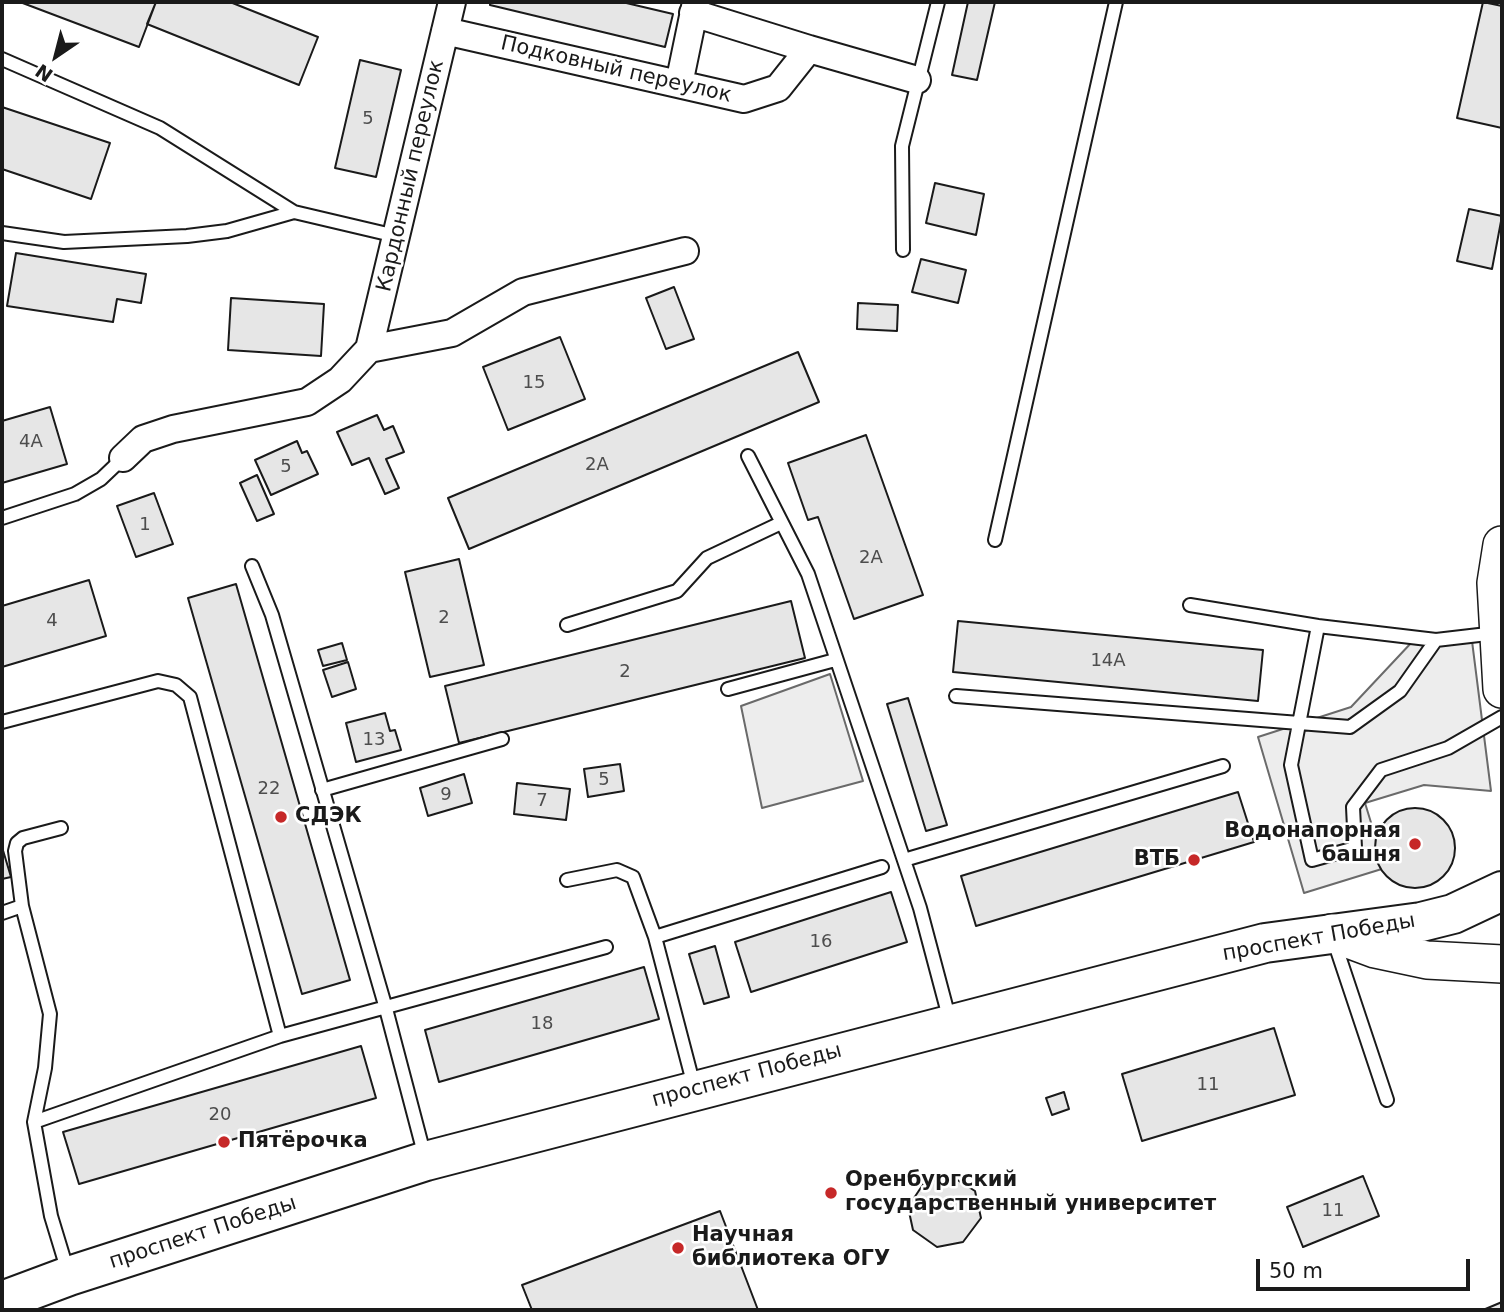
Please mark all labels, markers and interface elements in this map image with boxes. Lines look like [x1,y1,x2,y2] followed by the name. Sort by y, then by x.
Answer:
[21,21,91,91] north arrow
[498,31,734,109] street label: Подковный переулок
[372,58,450,294] street label: Кардонный переулок
[31,60,57,87] text: N
[362,108,374,130] house number: 5
[523,372,545,394] house number: 15
[19,431,43,453] house number: 4А
[585,454,609,476] house number: 2А
[280,456,292,478] house number: 5
[139,514,151,536] house number: 1
[859,547,883,569] house number: 2А
[438,607,450,629] house number: 2
[46,610,58,632] house number: 4
[1090,650,1126,672] house number: 14А
[619,661,631,683] house number: 2
[363,729,385,751] house number: 13
[598,769,610,791] house number: 5
[258,778,280,800] house number: 22
[440,784,452,806] house number: 9
[536,790,548,812] house number: 7
[295,804,362,830] place label: СДЭК
[273,809,289,825] marker: СДЭК
[1224,819,1401,869] place label: Водонапорная башня
[1407,836,1423,852] marker: Водонапорная башня
[1134,847,1180,873] place label: ВТБ
[1186,852,1202,868] marker: ВТБ
[1221,909,1417,967] street label: проспект Победы
[810,931,832,953] house number: 16
[531,1013,553,1035] house number: 18
[649,1039,845,1113] street label: проспект Победы
[1197,1074,1219,1096] house number: 11
[209,1104,231,1126] house number: 20
[238,1129,368,1155] place label: Пятёрочка
[216,1134,232,1150] marker: Пятёрочка
[845,1168,1216,1218] place label: Оренбургский государственный университет
[823,1185,839,1201] marker: Оренбургский государственный университет
[106,1191,300,1275] street label: проспект Победы
[1322,1200,1344,1222] house number: 11
[692,1223,890,1273] place label: Научная библиотека ОГУ
[670,1240,686,1256] marker: Научная библиотека ОГУ
[1259,1246,1472,1290] scale bar
[1269,1259,1323,1283] text: 50 m

